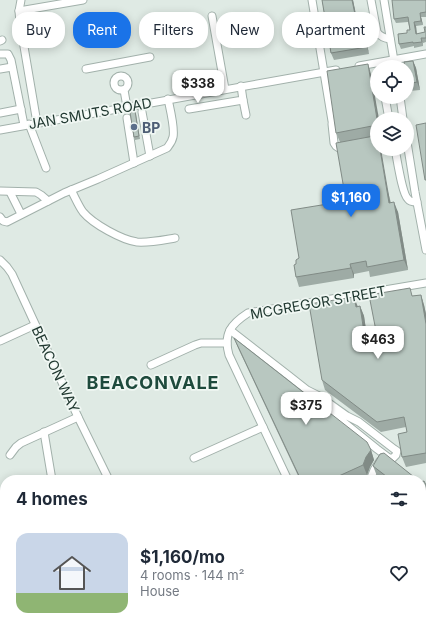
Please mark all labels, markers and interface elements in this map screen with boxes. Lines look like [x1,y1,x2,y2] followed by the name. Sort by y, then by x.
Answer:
[12,12,65,48] chip: Buy
[73,12,131,48] chip: Rent
[139,12,208,48] chip: Filters
[216,12,274,48] chip: New
[282,12,379,48] chip: Apartment
[370,60,414,156] map controls
[370,60,414,104] button: locate
[174,70,222,104] pin: $338
[181,75,215,91] text: $338
[27,94,153,132] street label: JAN SMUTS ROAD
[370,112,414,156] button: layers
[142,119,160,136] place label: BP
[129,122,139,132] marker: BP
[318,184,384,218] pin: $1,160
[331,189,371,205] text: $1,160
[249,282,387,322] street label: MCGREGOR STREET
[29,323,84,415] street label: BEACON WAY
[354,326,402,360] pin: $463
[361,331,395,347] text: $463
[87,372,220,393] district label: BEACONVALE
[282,392,330,426] pin: $375
[290,397,322,413] text: $375
[388,488,410,510] icon: filters
[16,489,88,509] text: 4 homes
[140,547,225,567] text: $1,160/mo
[48,549,96,597] icon: home
[388,562,410,584] icon: heart
[140,567,245,583] text: 4 rooms · 144 m²
[140,583,180,599] text: House

